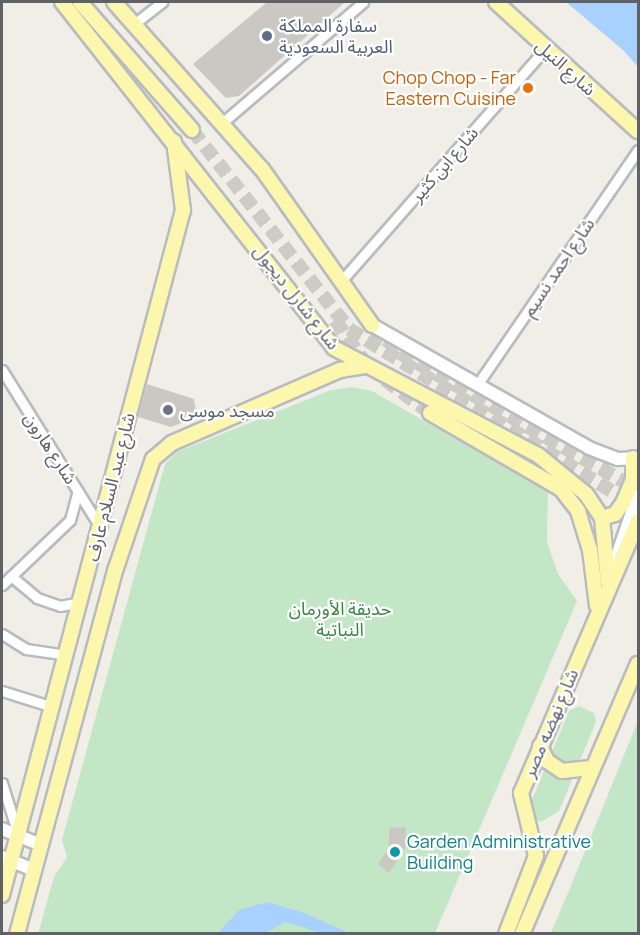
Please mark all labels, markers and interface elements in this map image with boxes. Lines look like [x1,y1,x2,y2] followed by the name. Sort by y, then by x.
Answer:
[279,15,393,57] place label: سفارة المملكة العربية السعودية
[260,29,274,43] marker: سفارة المملكة العربية السعودية
[531,34,601,100] street label: شارع النيل
[383,67,516,110] place label: Chop Chop - Far Eastern Cuisine
[521,81,535,95] marker: Chop Chop - Far Eastern Cuisine
[405,122,483,206] street label: شارع ابن كثير
[517,214,599,320] street label: شارع احمد نسيم
[249,240,345,354] street label: شارع شارل ديجول
[180,399,275,421] place label: مسجد موسى
[161,403,175,417] marker: مسجد موسى
[20,408,82,488] street label: شارع هارون
[81,410,139,564] street label: شارع عبد السلام عارف
[289,598,391,640] park label: حديقة الأورمان النباتية
[517,666,583,780] street label: شارع نهضه مصر
[407,831,591,874] place label: Garden Administrative Building
[388,845,402,859] marker: Garden Administrative Building

